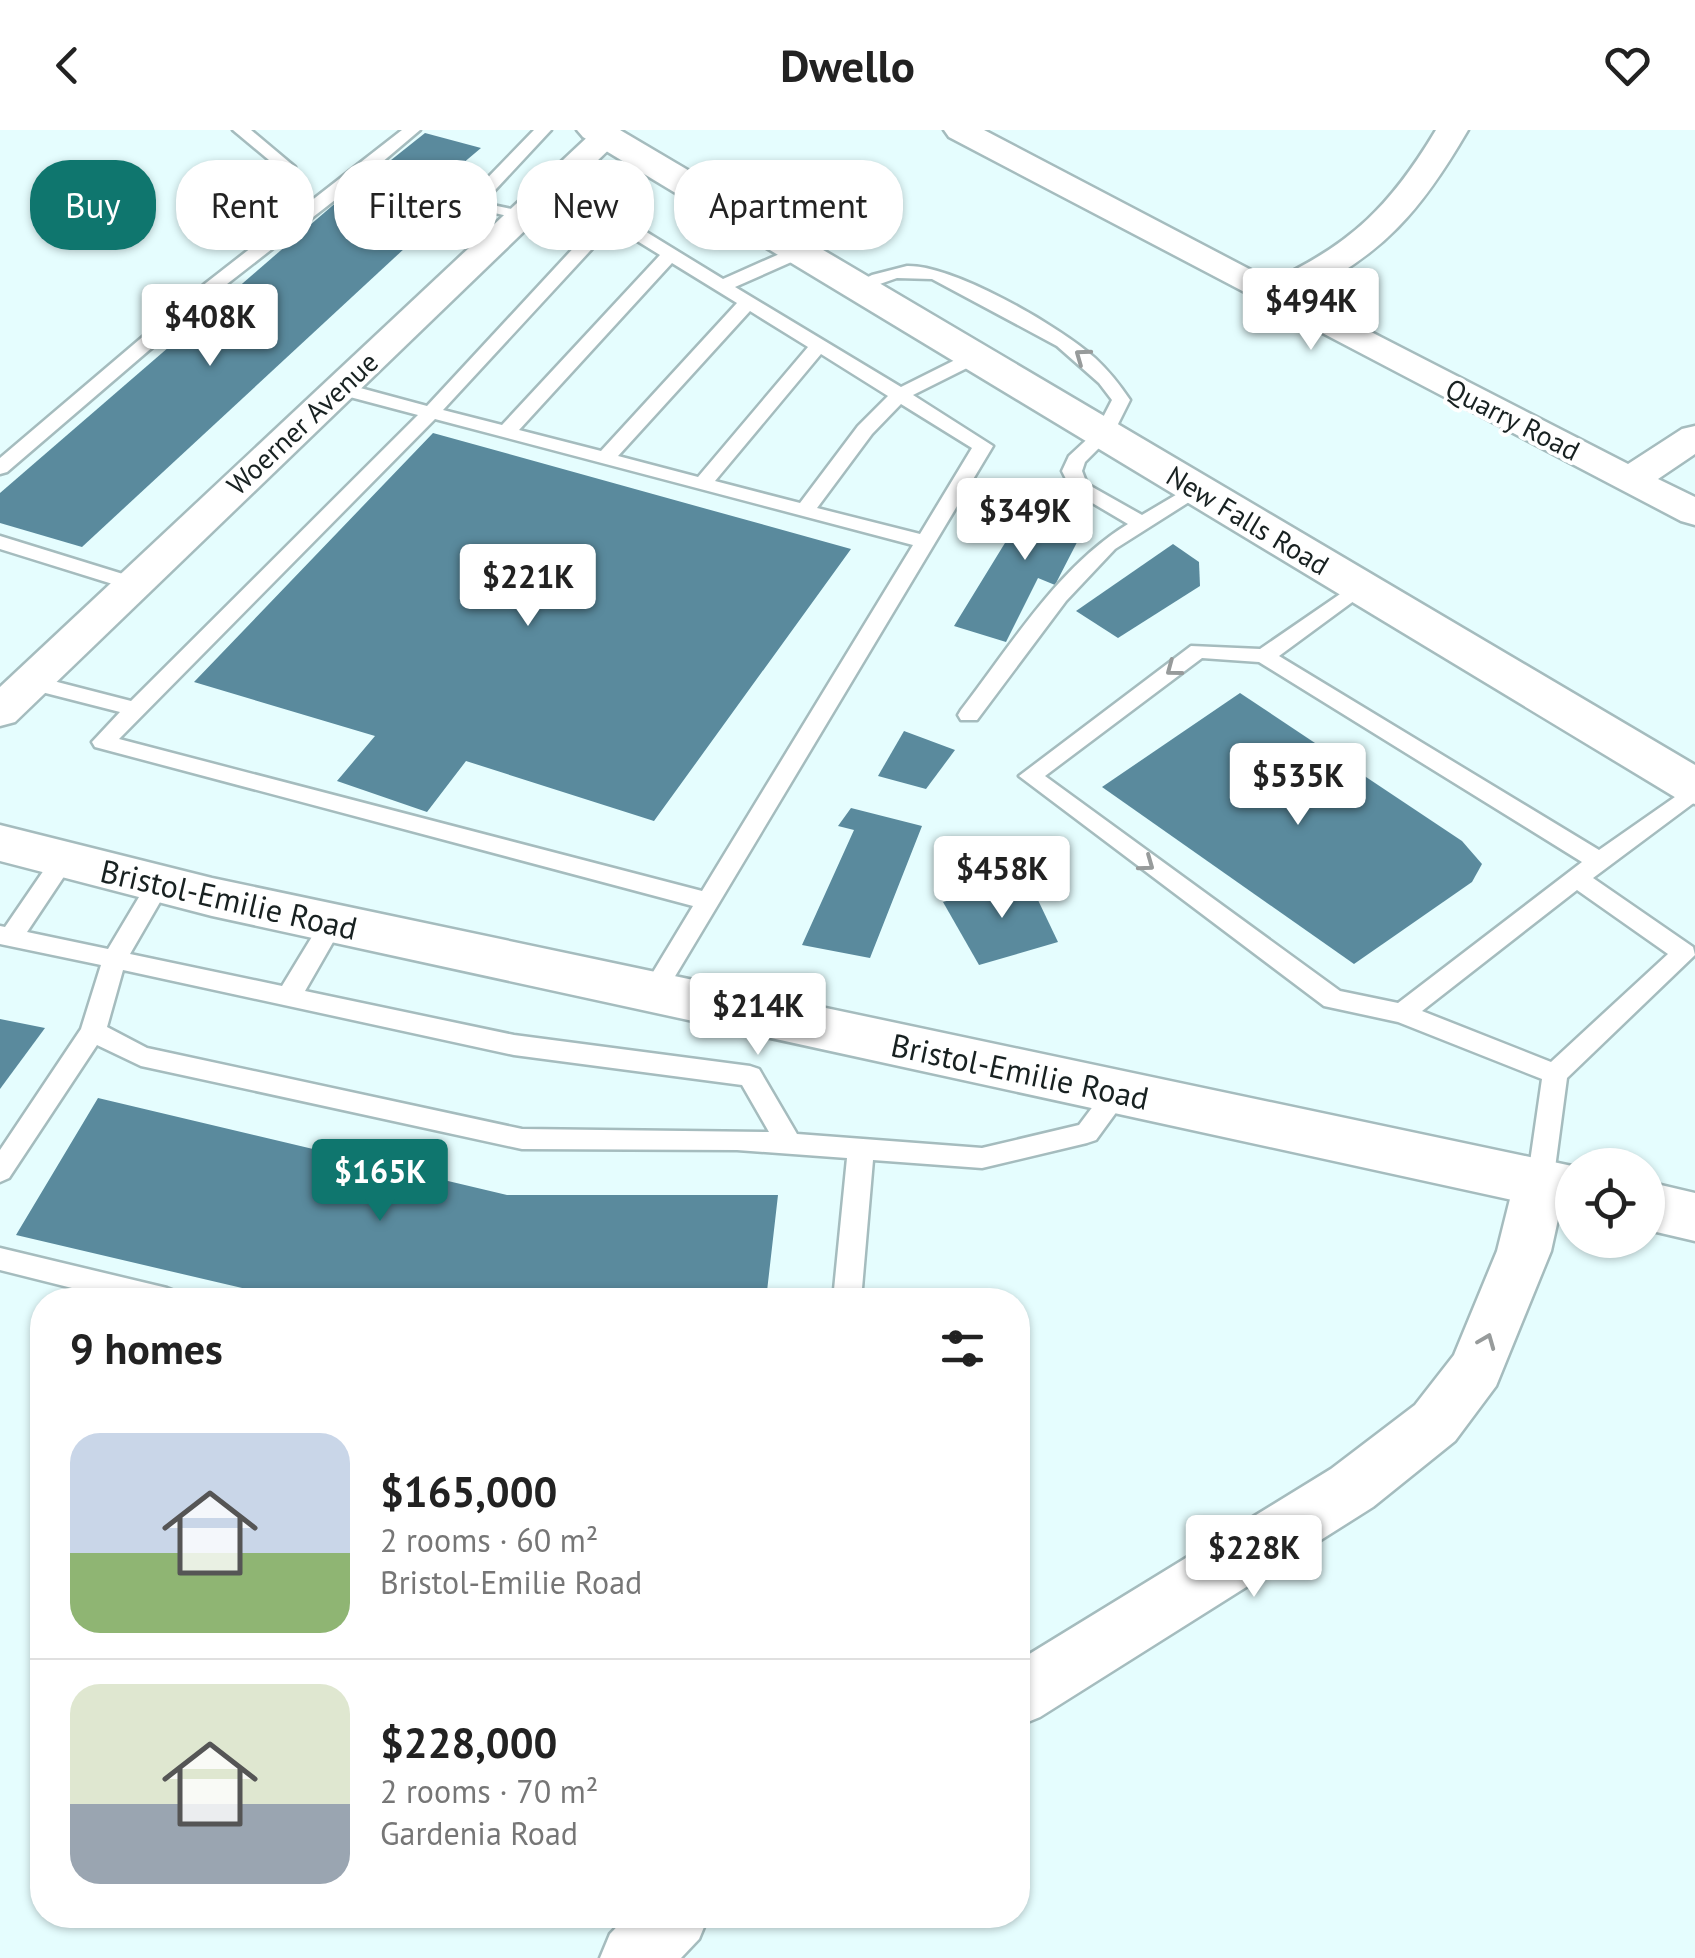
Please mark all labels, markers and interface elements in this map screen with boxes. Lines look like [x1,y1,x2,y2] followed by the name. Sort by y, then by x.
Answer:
[780,36,915,94] text: Dwello
[40,38,95,93] icon: back
[1600,38,1655,93] icon: heart
[30,160,156,250] chip: Buy
[176,160,314,250] chip: Rent
[334,160,497,250] chip: Filters
[517,160,654,250] chip: New
[674,160,903,250] chip: Apartment
[1241,268,1381,353] pin: $494K
[1265,279,1357,321] text: $494K
[140,284,280,369] pin: $408K
[164,295,256,337] text: $408K
[218,343,386,503] street label: Woerner Avenue
[1075,351,1093,368] one-way arrow
[1440,369,1586,469] street label: Quarry Road
[1160,457,1336,583] street label: New Falls Road
[955,478,1095,563] pin: $349K
[979,489,1071,531] text: $349K
[458,544,598,629] pin: $221K
[482,555,574,597] text: $221K
[1166,657,1184,674] one-way arrow
[1228,743,1368,828] pin: $535K
[1252,754,1344,796] text: $535K
[932,836,1072,921] pin: $458K
[956,847,1048,889] text: $458K
[96,849,362,949] street label: Bristol-Emilie Road
[1136,852,1154,870] one-way arrow
[688,973,828,1058] pin: $214K
[712,984,804,1026] text: $214K
[887,1023,1153,1119] street label: Bristol-Emilie Road
[310,1139,450,1224] pin: $165K
[1555,1148,1665,1258] map controls
[1555,1148,1665,1258] button: locate
[334,1150,426,1192] text: $165K
[70,1321,223,1376] text: 9 homes
[935,1321,990,1376] icon: filters
[1476,1334,1496,1351] one-way arrow
[380,1464,557,1519] text: $165,000
[150,1473,270,1593] icon: home
[1184,1515,1324,1600] pin: $228K
[380,1519,598,1561] text: 2 rooms · 60 m²
[1208,1526,1300,1568] text: $228K
[380,1561,642,1603] text: Bristol-Emilie Road
[380,1715,557,1770] text: $228,000
[150,1724,270,1844] icon: home
[380,1770,598,1812] text: 2 rooms · 70 m²
[380,1812,578,1854] text: Gardenia Road

